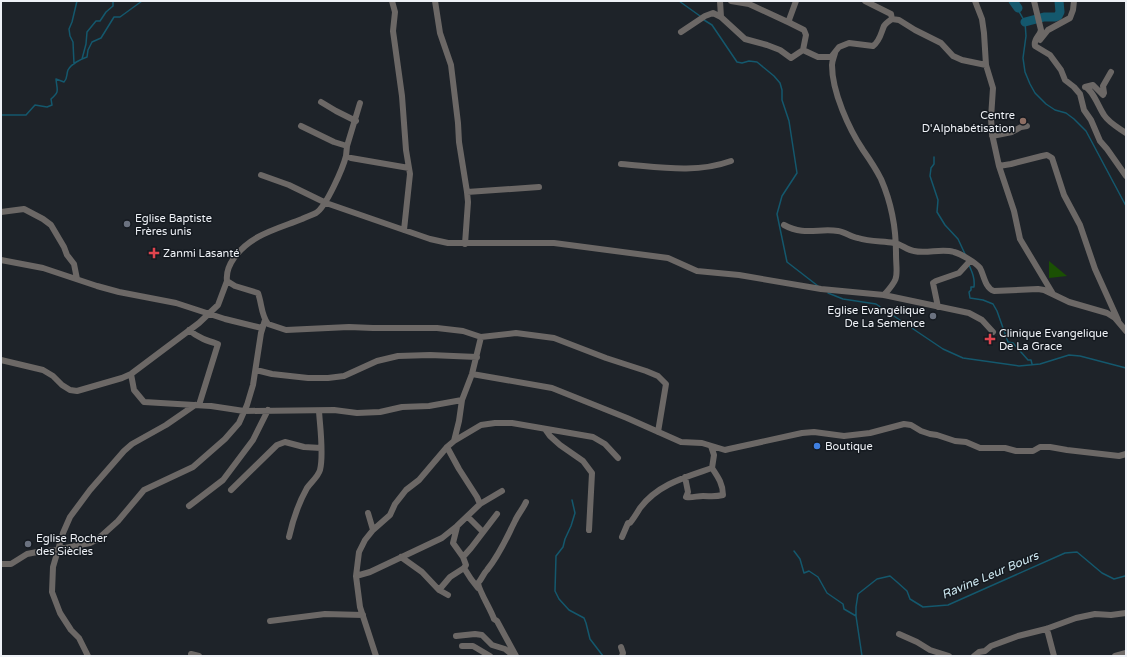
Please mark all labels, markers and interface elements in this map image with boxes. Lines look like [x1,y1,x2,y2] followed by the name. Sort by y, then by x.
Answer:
[922,109,1015,135] place label: Centre D'Alphabétisation
[1018,116,1028,126] marker: Centre D'Alphabétisation
[135,212,212,238] place label: Eglise Baptiste Frères unis
[122,219,132,229] marker: Eglise Baptiste Frères unis
[148,247,160,259] marker: Zanmi Lasanté
[163,247,240,260] place label: Zanmi Lasanté
[827,304,925,330] place label: Eglise Evangélique De La Semence
[928,311,938,321] marker: Eglise Evangélique De La Semence
[999,327,1108,353] place label: Clinique Evangelique De La Grace
[984,333,996,345] marker: Clinique Evangelique De La Grace
[825,440,873,453] place label: Boutique
[812,441,822,451] marker: Boutique
[36,532,108,558] place label: Eglise Rocher des Siècles
[23,539,33,549] marker: Eglise Rocher des Siècles
[940,548,1042,602] water label: Ravine Leur Bours

